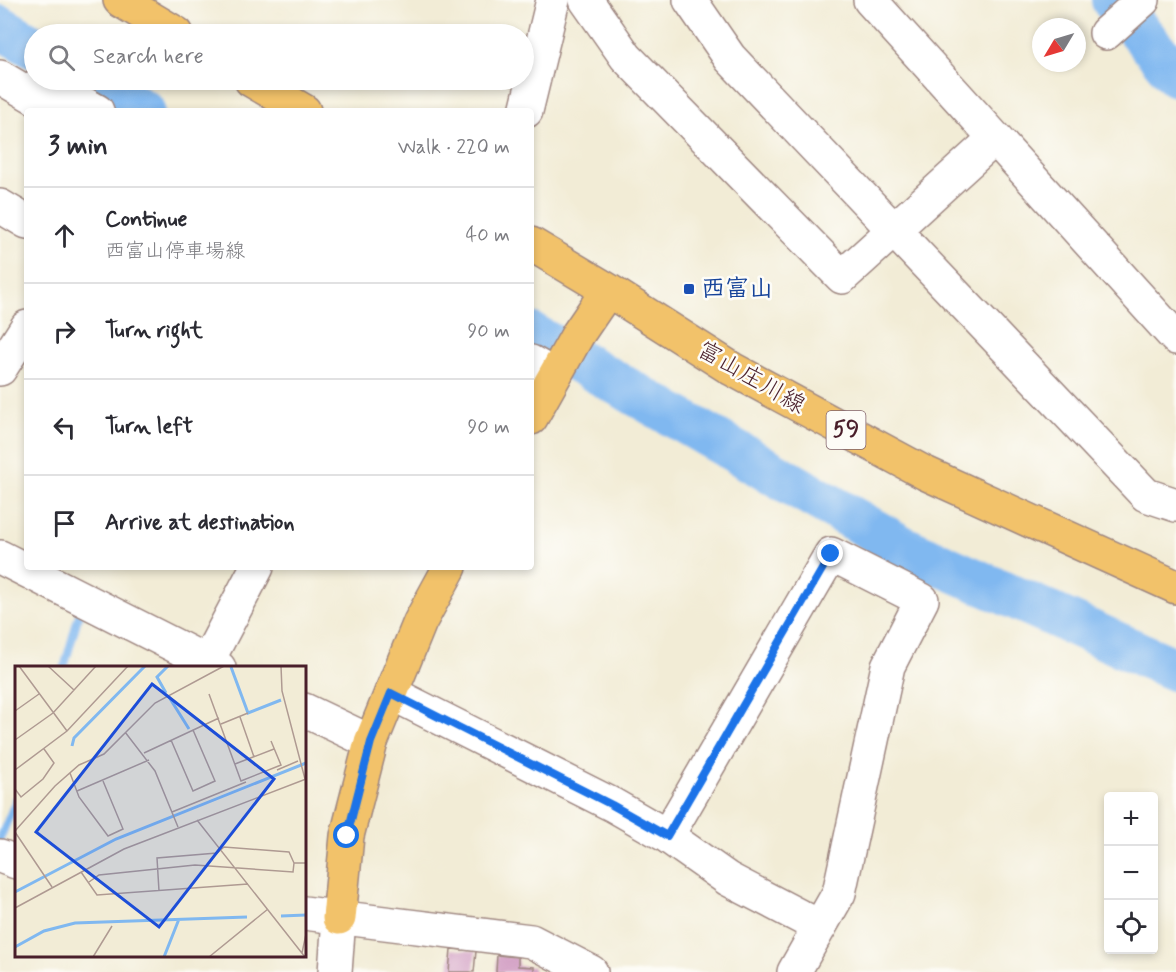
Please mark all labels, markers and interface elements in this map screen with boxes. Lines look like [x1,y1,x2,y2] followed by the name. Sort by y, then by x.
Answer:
[1032,18,1086,72] north arrow
[24,24,534,90] search box
[45,41,78,74] icon: search
[93,43,204,71] text: Search here
[48,130,108,164] text: 3 min
[398,134,510,161] text: Walk · 220 m
[105,206,187,234] text: Continue
[48,219,81,252] icon: ahead
[466,222,510,249] text: 40 m
[105,238,245,265] text: 西富山停車場線
[701,274,773,305] place label: 西富山
[682,282,696,296] marker: 西富山
[48,315,81,348] icon: right
[105,317,203,345] text: Turn right
[467,318,510,345] text: 90 m
[691,335,811,421] street label: 富山庄川線
[48,411,81,444] icon: left
[826,411,866,449] road number: 59
[105,413,193,441] text: Turn left
[467,414,510,441] text: 90 m
[48,507,81,540] icon: arrive
[105,509,295,537] text: Arrive at destination
[817,540,843,566] route end
[15,666,306,957] inset map
[1104,792,1158,954] map controls
[1104,792,1158,846] button: +
[333,822,359,848] route start
[1104,846,1158,900] button: −
[1104,900,1158,954] button: locate

